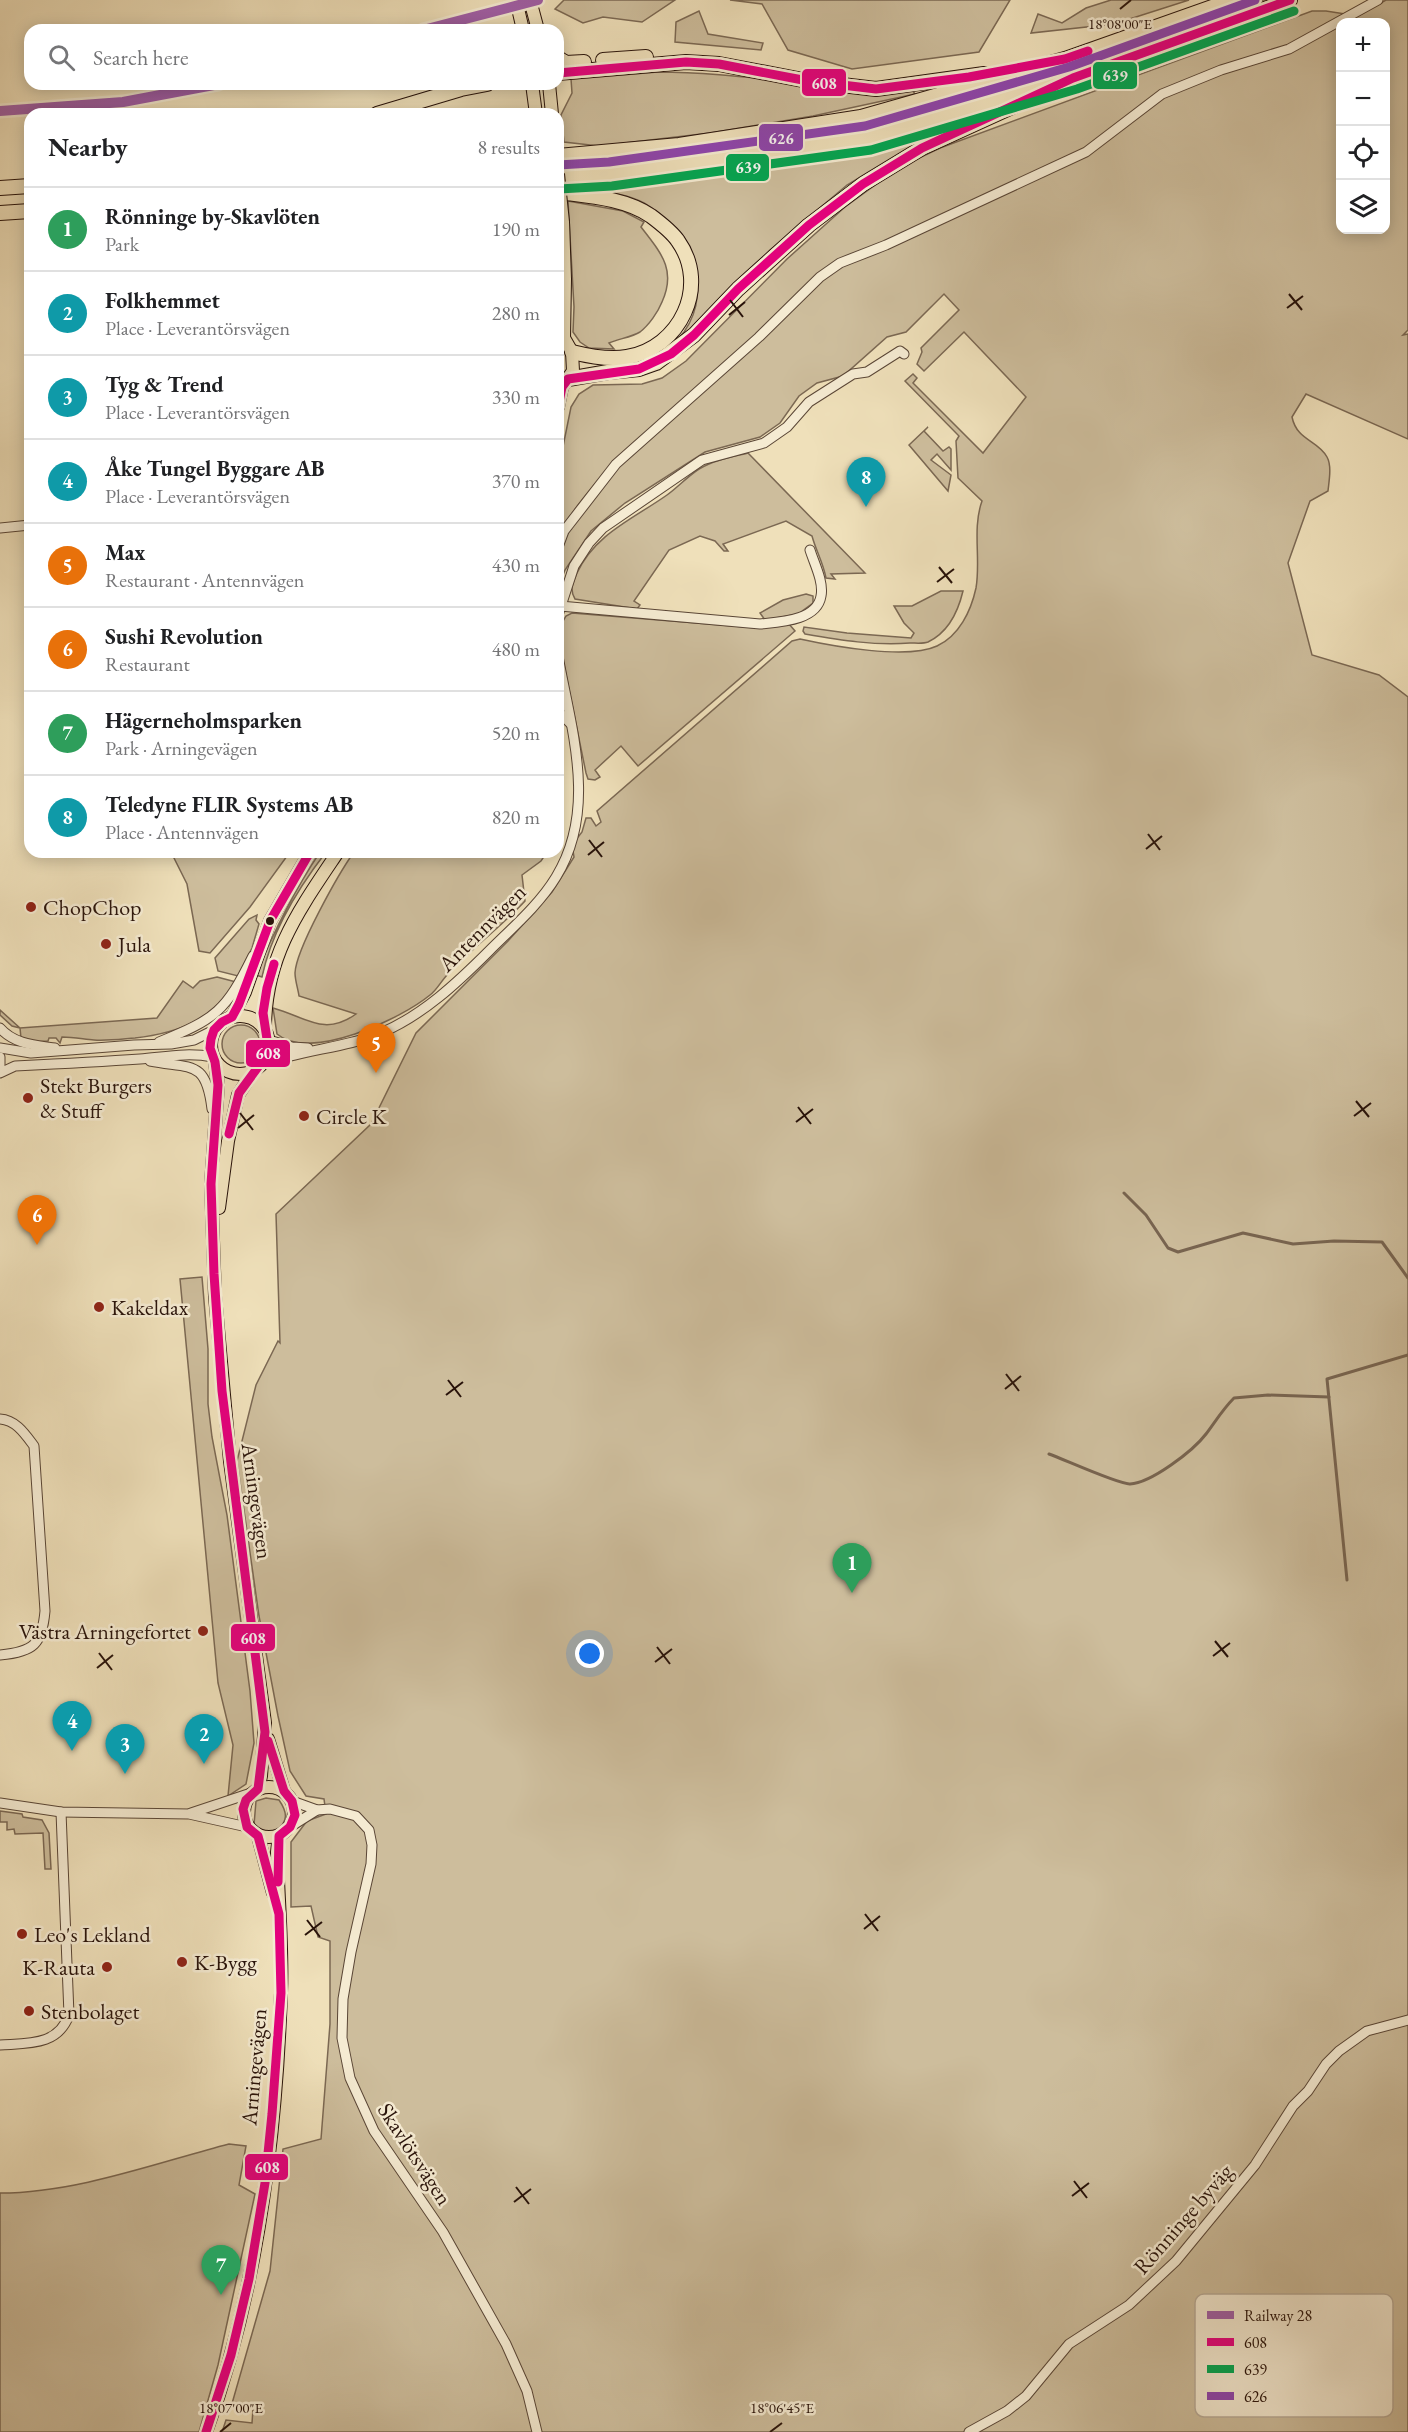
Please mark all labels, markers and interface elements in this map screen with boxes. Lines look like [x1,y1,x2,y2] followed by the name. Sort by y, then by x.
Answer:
[1088,14,1153,33] text: 18°08'00"E
[1336,18,1390,234] map controls
[1336,18,1390,72] button: +
[24,24,564,90] search box
[45,41,78,74] icon: search
[93,43,188,72] text: Search here
[1092,61,1138,90] line badge: 639
[1102,65,1128,86] text: 639
[801,68,847,97] line badge: 608
[1336,72,1390,126] button: −
[811,73,837,94] text: 608
[758,123,804,152] line badge: 626
[1336,126,1390,180] button: locate
[768,128,794,149] text: 626
[48,130,128,164] text: Nearby
[477,134,540,160] text: 8 results
[725,153,770,182] line badge: 639
[735,157,761,178] text: 639
[1336,180,1390,234] button: layers
[105,202,320,231] text: Rönninge by-Skavlöten
[62,216,73,242] text: 1
[492,216,540,242] text: 190 m
[105,231,139,257] text: Park
[105,286,220,315] text: Folkhemmet
[62,300,73,326] text: 2
[492,300,540,326] text: 280 m
[105,315,290,341] text: Place · Leverantörsvägen
[105,370,224,399] text: Tyg & Trend
[62,384,73,410] text: 3
[492,384,540,410] text: 330 m
[105,399,290,425] text: Place · Leverantörsvägen
[105,454,325,483] text: Åke Tungel Byggare AB
[846,458,886,507] pin: 8
[62,468,73,494] text: 4
[492,468,540,494] text: 370 m
[105,483,290,509] text: Place · Leverantörsvägen
[105,538,145,567] text: Max
[62,552,73,578] text: 5
[492,552,540,578] text: 430 m
[105,567,304,593] text: Restaurant · Antennvägen
[105,622,263,651] text: Sushi Revolution
[62,636,73,662] text: 6
[492,636,540,662] text: 480 m
[105,651,190,677] text: Restaurant
[105,706,302,735] text: Hägerneholmsparken
[62,720,73,746] text: 7
[492,720,540,746] text: 520 m
[105,735,258,761] text: Park · Arningevägen
[105,790,353,819] text: Teledyne FLIR Systems AB
[62,804,73,830] text: 8
[492,804,540,830] text: 820 m
[105,819,259,845] text: Place · Antennvägen
[431,878,532,979] street label: Antennvägen
[43,893,142,922] place label: ChopChop
[24,900,38,914] marker: ChopChop
[264,915,276,927] unlabelled marker
[116,930,151,959] place label: Jula
[99,937,113,951] marker: Jula
[356,1024,395,1073] pin: 5
[245,1039,291,1068] line badge: 608
[255,1043,281,1064] text: 608
[40,1071,152,1125] place label: Stekt Burgers & Stuff
[21,1091,35,1105] marker: Stekt Burgers & Stuff
[316,1102,388,1131] place label: Circle K
[297,1109,311,1123] marker: Circle K
[18,1196,57,1245] pin: 6
[111,1293,189,1322] place label: Kakeldax
[92,1300,106,1314] marker: Kakeldax
[234,1440,280,1561] street label: Arningevägen
[832,1544,872,1593] pin: 1
[19,1617,191,1646] place label: Västra Arningefortet
[230,1623,276,1652] line badge: 608
[196,1624,210,1638] marker: Västra Arningefortet
[240,1628,266,1649] text: 608
[575,1639,604,1668] your location
[52,1702,92,1751] pin: 4
[184,1714,224,1764] pin: 2
[106,1724,144,1774] pin: 3
[34,1920,151,1949] place label: Leo's Lekland
[15,1927,29,1941] marker: Leo's Lekland
[194,1948,257,1977] place label: K-Bygg
[22,1953,95,1982] place label: K-Rauta
[175,1955,189,1969] marker: K-Bygg
[100,1960,114,1974] marker: K-Rauta
[41,1997,139,2026] place label: Stenbolaget
[22,2004,36,2018] marker: Stenbolaget
[234,2007,274,2128] street label: Arningevägen
[371,2097,459,2211] street label: Skavlötsvägen
[244,2153,289,2181] line badge: 608
[254,2157,280,2178] text: 608
[1127,2157,1239,2280] street label: Rönninge byväg
[202,2246,240,2295] pin: 7
[1195,2294,1393,2417] legend
[1244,2305,1312,2326] text: Railway 28
[1244,2332,1267,2353] text: 608
[1244,2359,1267,2380] text: 639
[1244,2386,1267,2407] text: 626
[199,2398,264,2417] text: 18°07'00"E
[750,2398,815,2417] text: 18°06'45"E

